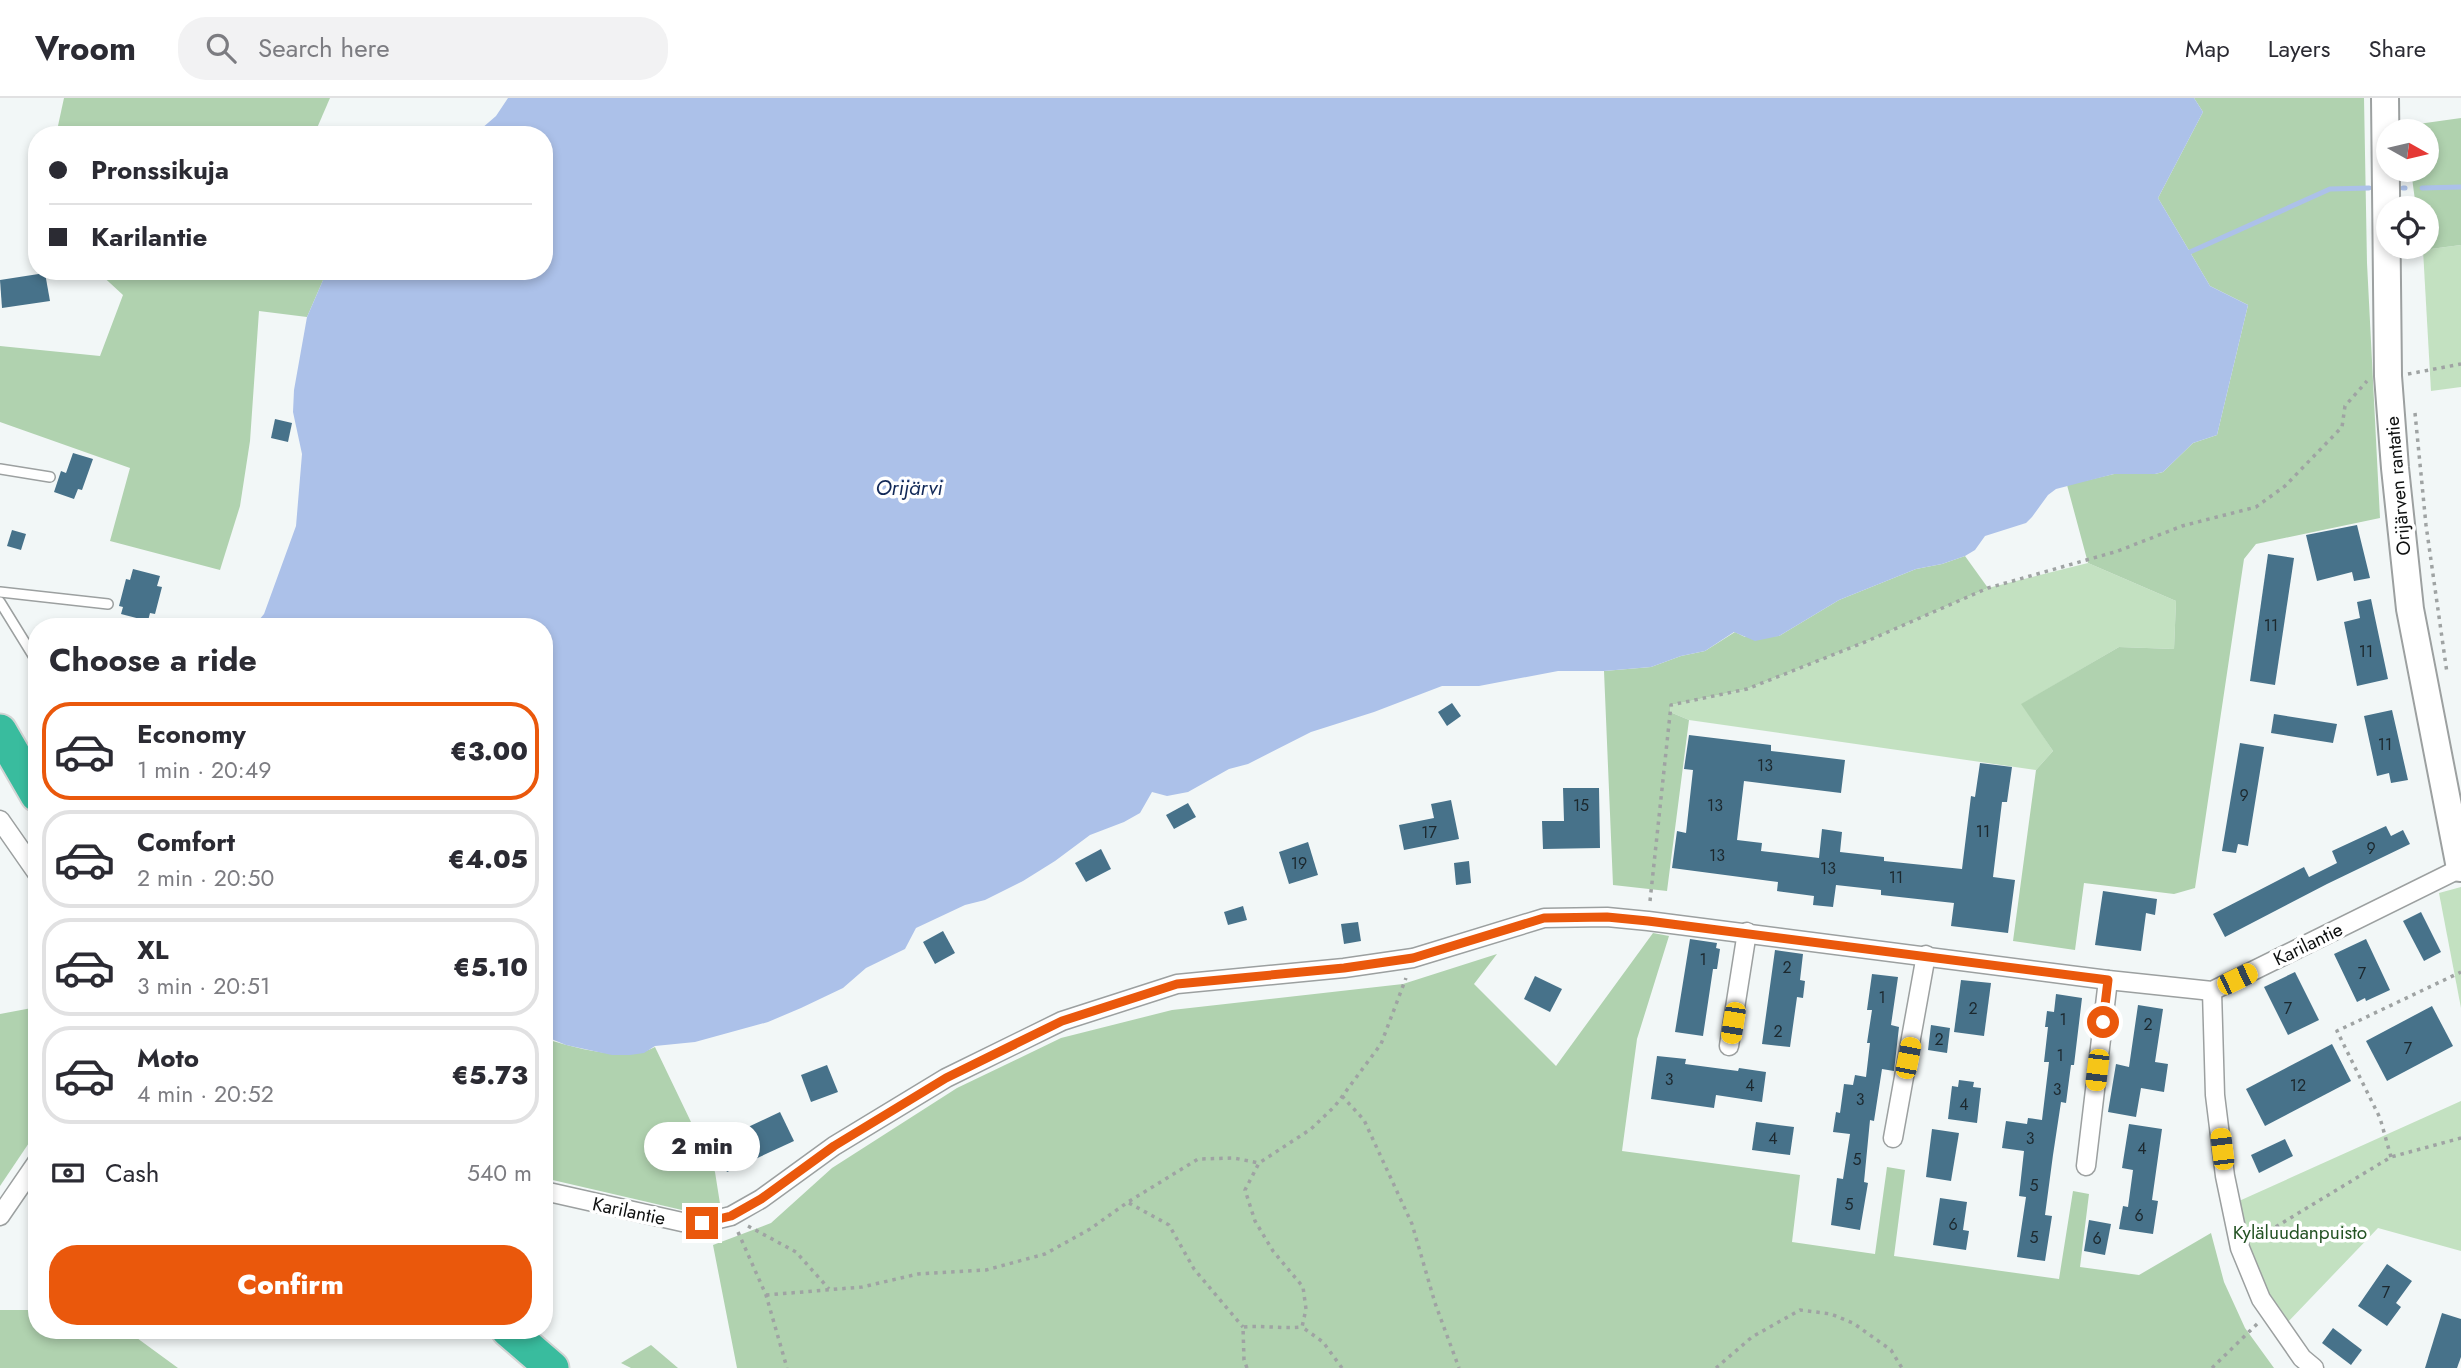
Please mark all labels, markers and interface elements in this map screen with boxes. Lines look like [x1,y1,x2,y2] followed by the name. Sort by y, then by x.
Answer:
[178,17,668,80] search box
[35,25,136,72] text: Vroom
[202,29,240,67] icon: search
[258,29,390,67] text: Search here
[2185,31,2230,66] text: Map
[2268,31,2330,66] text: Layers
[2368,31,2426,66] text: Share
[2376,119,2440,182] north arrow
[2376,119,2439,259] map controls
[91,151,229,189] text: Pronssikuja
[2376,196,2439,259] button: locate
[91,218,207,256] text: Karilantie
[2378,415,2418,557] street label: Orijärven rantatie
[876,473,943,503] water label: Orijärvi
[2264,614,2278,637] house number: 11
[49,637,257,683] text: Choose a ride
[2359,640,2373,663] house number: 11
[137,715,246,753] text: Economy
[53,720,116,783] icon: car
[450,732,528,770] text: €3.00
[2378,733,2392,756] house number: 11
[137,753,271,787] text: 1 min · 20:49
[1757,754,1773,777] house number: 13
[2239,784,2249,807] house number: 9
[1573,794,1589,817] house number: 15
[1707,794,1723,817] house number: 13
[1976,820,1990,843] house number: 11
[1421,821,1437,844] house number: 17
[137,823,235,861] text: Comfort
[53,828,116,891] icon: car
[2366,837,2376,860] house number: 9
[448,840,528,878] text: €4.05
[1709,844,1725,867] house number: 13
[1291,852,1307,875] house number: 19
[1820,857,1836,880] house number: 13
[137,861,274,895] text: 2 min · 20:50
[1889,866,1903,889] house number: 11
[2269,916,2347,972] street label: Karilantie
[137,931,169,969] text: XL
[53,936,116,999] icon: car
[453,948,528,986] text: €5.10
[1699,948,1707,971] house number: 1
[1782,956,1792,979] house number: 2
[2214,960,2261,998] car
[2358,962,2367,985] house number: 7
[137,969,270,1003] text: 3 min · 20:51
[1878,986,1886,1009] house number: 1
[1968,997,1978,1020] house number: 2
[2284,997,2293,1020] house number: 7
[1720,1001,1747,1045] car
[2087,1006,2119,1038] route start
[2059,1008,2067,1031] house number: 1
[2143,1013,2153,1036] house number: 2
[1773,1020,1783,1043] house number: 2
[1934,1028,1944,1051] house number: 2
[1894,1035,1923,1081] car
[2404,1037,2413,1060] house number: 7
[137,1039,199,1077] text: Moto
[53,1044,116,1107] icon: car
[2056,1044,2064,1067] house number: 1
[2085,1048,2110,1092] car
[451,1056,528,1094] text: €5.73
[1665,1068,1674,1091] house number: 3
[1745,1074,1755,1097] house number: 4
[2290,1074,2306,1097] house number: 12
[137,1077,274,1111] text: 4 min · 20:52
[2053,1078,2062,1101] house number: 3
[1856,1088,1865,1111] house number: 3
[1959,1093,1969,1116] house number: 4
[644,1122,760,1170] callout: 2 min
[1768,1127,1778,1150] house number: 4
[2026,1127,2035,1150] house number: 3
[2210,1127,2235,1171] car
[671,1129,733,1163] text: 2 min
[2137,1137,2147,1160] house number: 4
[1852,1148,1862,1171] house number: 5
[49,1154,87,1192] icon: cash
[105,1154,159,1192] text: Cash
[467,1156,532,1190] text: 540 m
[2029,1174,2039,1197] house number: 5
[590,1190,668,1232] street label: Karilantie
[1844,1193,1854,1216] house number: 5
[2134,1204,2144,1227] house number: 6
[686,1207,718,1239] route end
[1948,1213,1958,1236] house number: 6
[2233,1219,2367,1246] park label: Kyläluudanpuisto
[2029,1226,2039,1249] house number: 5
[2092,1227,2102,1250] house number: 6
[49,1245,532,1325] button: Confirm
[2382,1281,2391,1304] house number: 7

